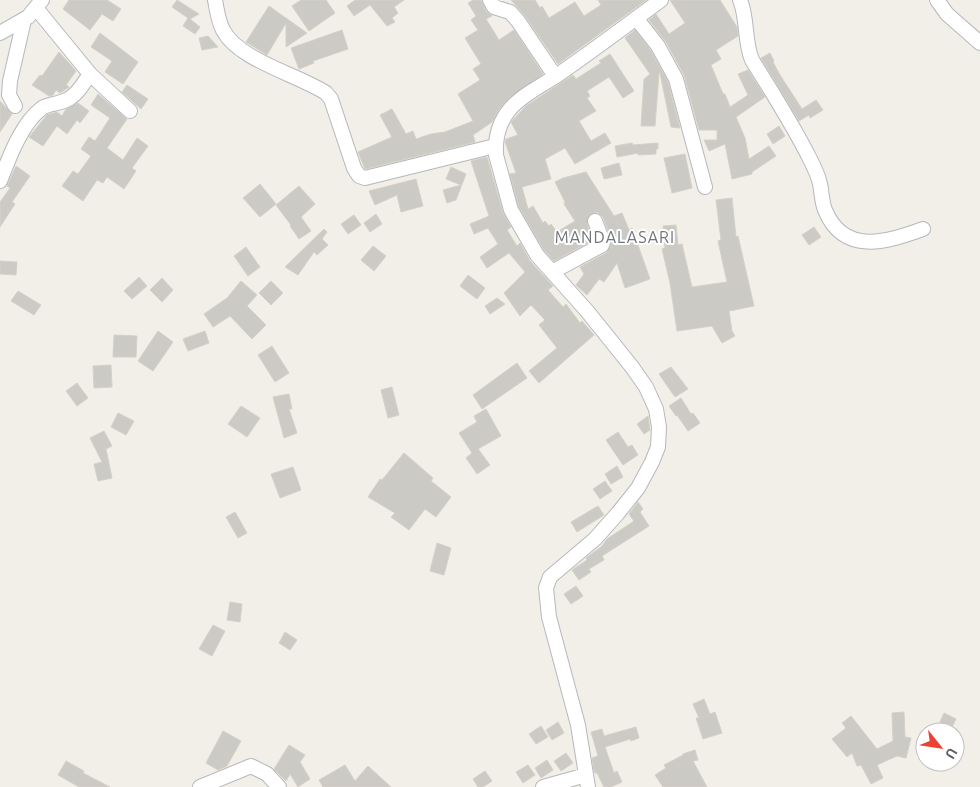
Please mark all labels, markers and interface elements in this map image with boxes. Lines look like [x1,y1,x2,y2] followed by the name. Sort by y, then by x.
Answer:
[555,228,675,246] district label: MANDALASARI
[915,722,965,772] north arrow
[942,745,961,762] text: U

